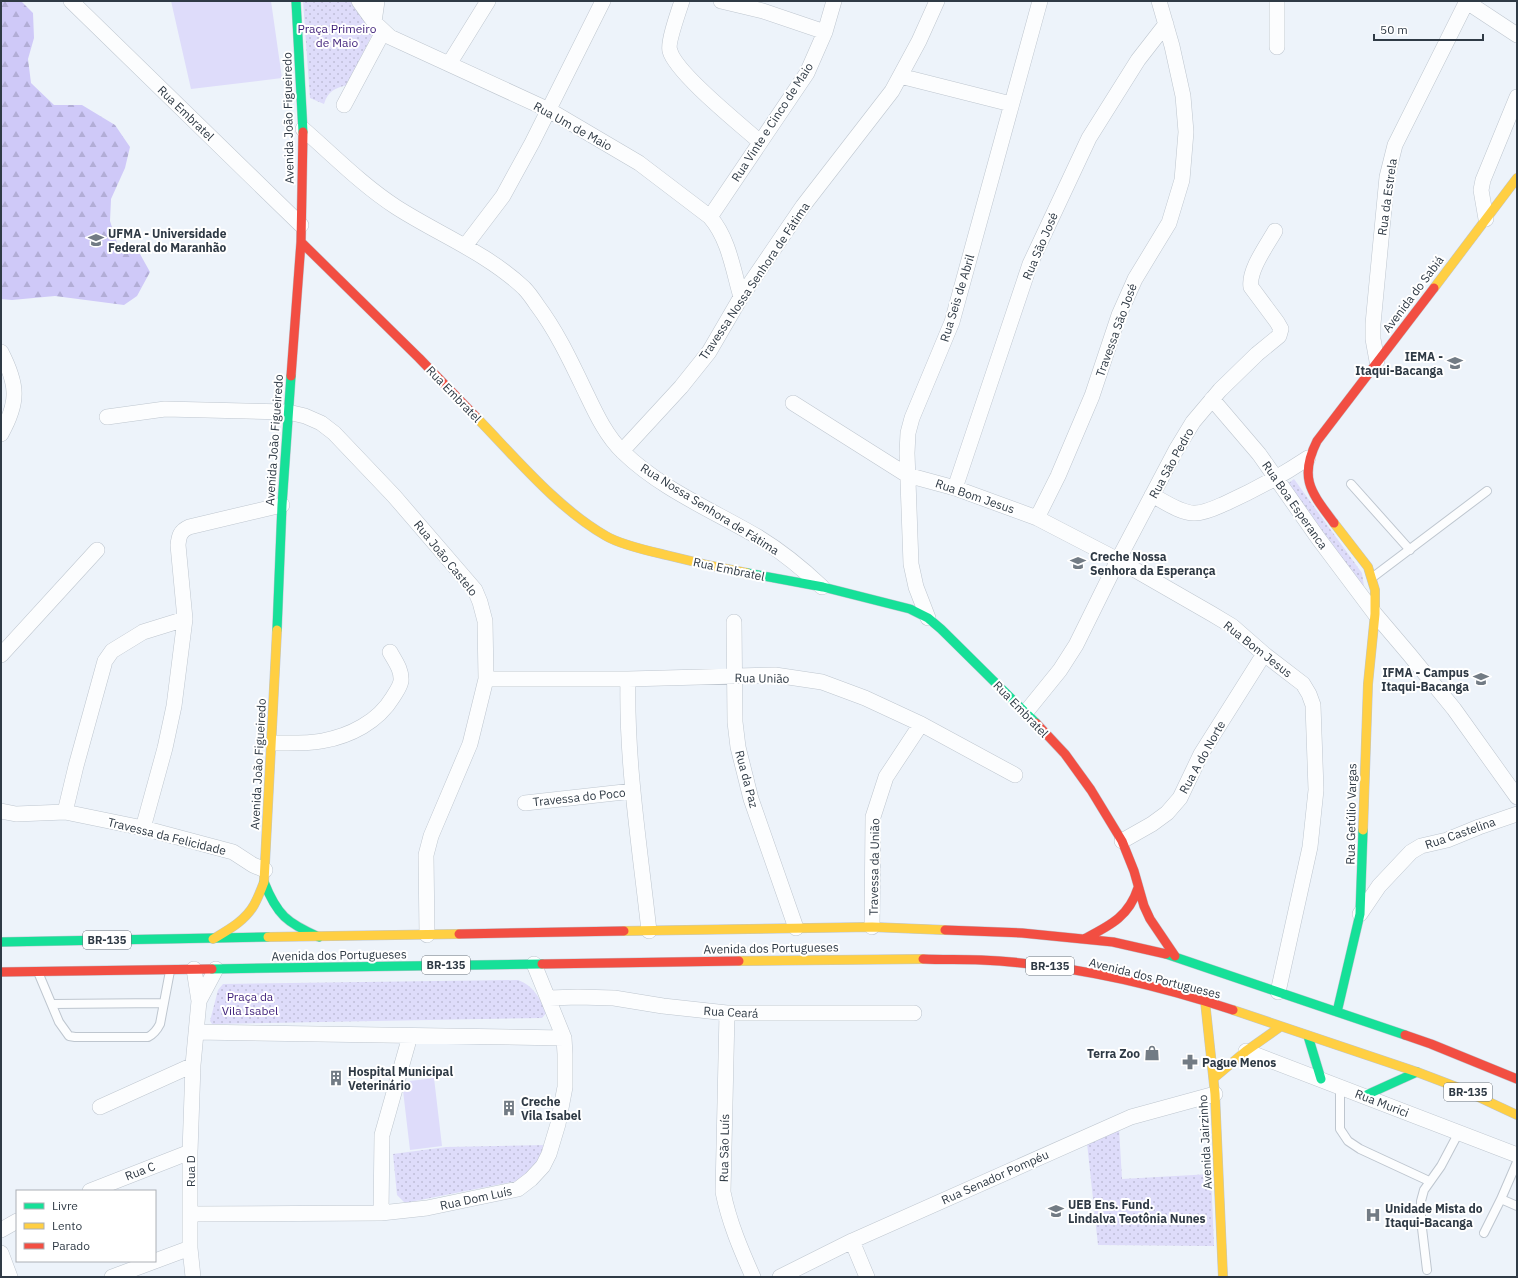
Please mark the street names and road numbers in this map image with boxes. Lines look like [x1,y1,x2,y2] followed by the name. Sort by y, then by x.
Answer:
[279,52,297,184] street label: Avenida João Figueiredo
[728,59,816,184] street label: Rua Vinte e Cinco de Maio
[155,82,217,144] street label: Rua Embratel
[531,98,615,154] street label: Rua Um de Maio
[1374,157,1400,236] street label: Rua da Estrela
[696,199,813,363] street label: Travessa Nossa Senhora de Fátima
[1019,210,1061,282] street label: Rua São José
[937,252,977,344] street label: Rua Seis de Abril
[1379,252,1447,335] street label: Avenida do Sabiá
[1092,281,1140,379] street label: Travessa São José
[423,363,485,425] street label: Rua Embratel
[262,374,286,506] street label: Avenida João Figueiredo
[1145,425,1197,501] street label: Rua São Pedro
[1259,458,1331,552] street label: Rua Boa Esperanca
[638,460,782,558] street label: Rua Nossa Senhora de Fátima
[933,475,1017,517] street label: Rua Bom Jesus
[411,517,481,599] street label: Rua João Castelo
[692,554,766,584] street label: Rua Embratel
[1221,618,1295,680] street label: Rua Bom Jesus
[734,670,790,686] street label: Rua União
[990,678,1052,740] street label: Rua Embratel
[247,698,269,830] street label: Avenida João Figueiredo
[1176,718,1228,796] street label: Rua A do Norte
[732,749,762,810] street label: Rua da Paz
[1343,763,1359,865] street label: Rua Getúlio Vargas
[532,785,626,809] street label: Travessa do Poco
[106,814,228,858] street label: Travessa da Felicidade
[1423,814,1498,852] street label: Rua Castelina
[866,818,882,916] street label: Travessa da União
[83,931,131,949] road number: BR-135
[703,939,839,957] street label: Avenida dos Portugueses
[271,946,407,964] street label: Avenida dos Portugueses
[1087,954,1223,1002] street label: Avenida dos Portugueses
[422,956,470,974] road number: BR-135
[1026,957,1074,975] road number: BR-135
[703,1003,759,1021] street label: Rua Ceará
[1444,1083,1492,1101] road number: BR-135
[1353,1086,1411,1120] street label: Rua Murici
[1195,1094,1215,1190] street label: Avenida Jairzinho
[716,1114,732,1182] street label: Rua São Luís
[939,1147,1051,1207] street label: Rua Senador Pompéu
[183,1155,198,1187] street label: Rua D
[123,1158,158,1184] street label: Rua C
[439,1183,514,1213] street label: Rua Dom Luís

